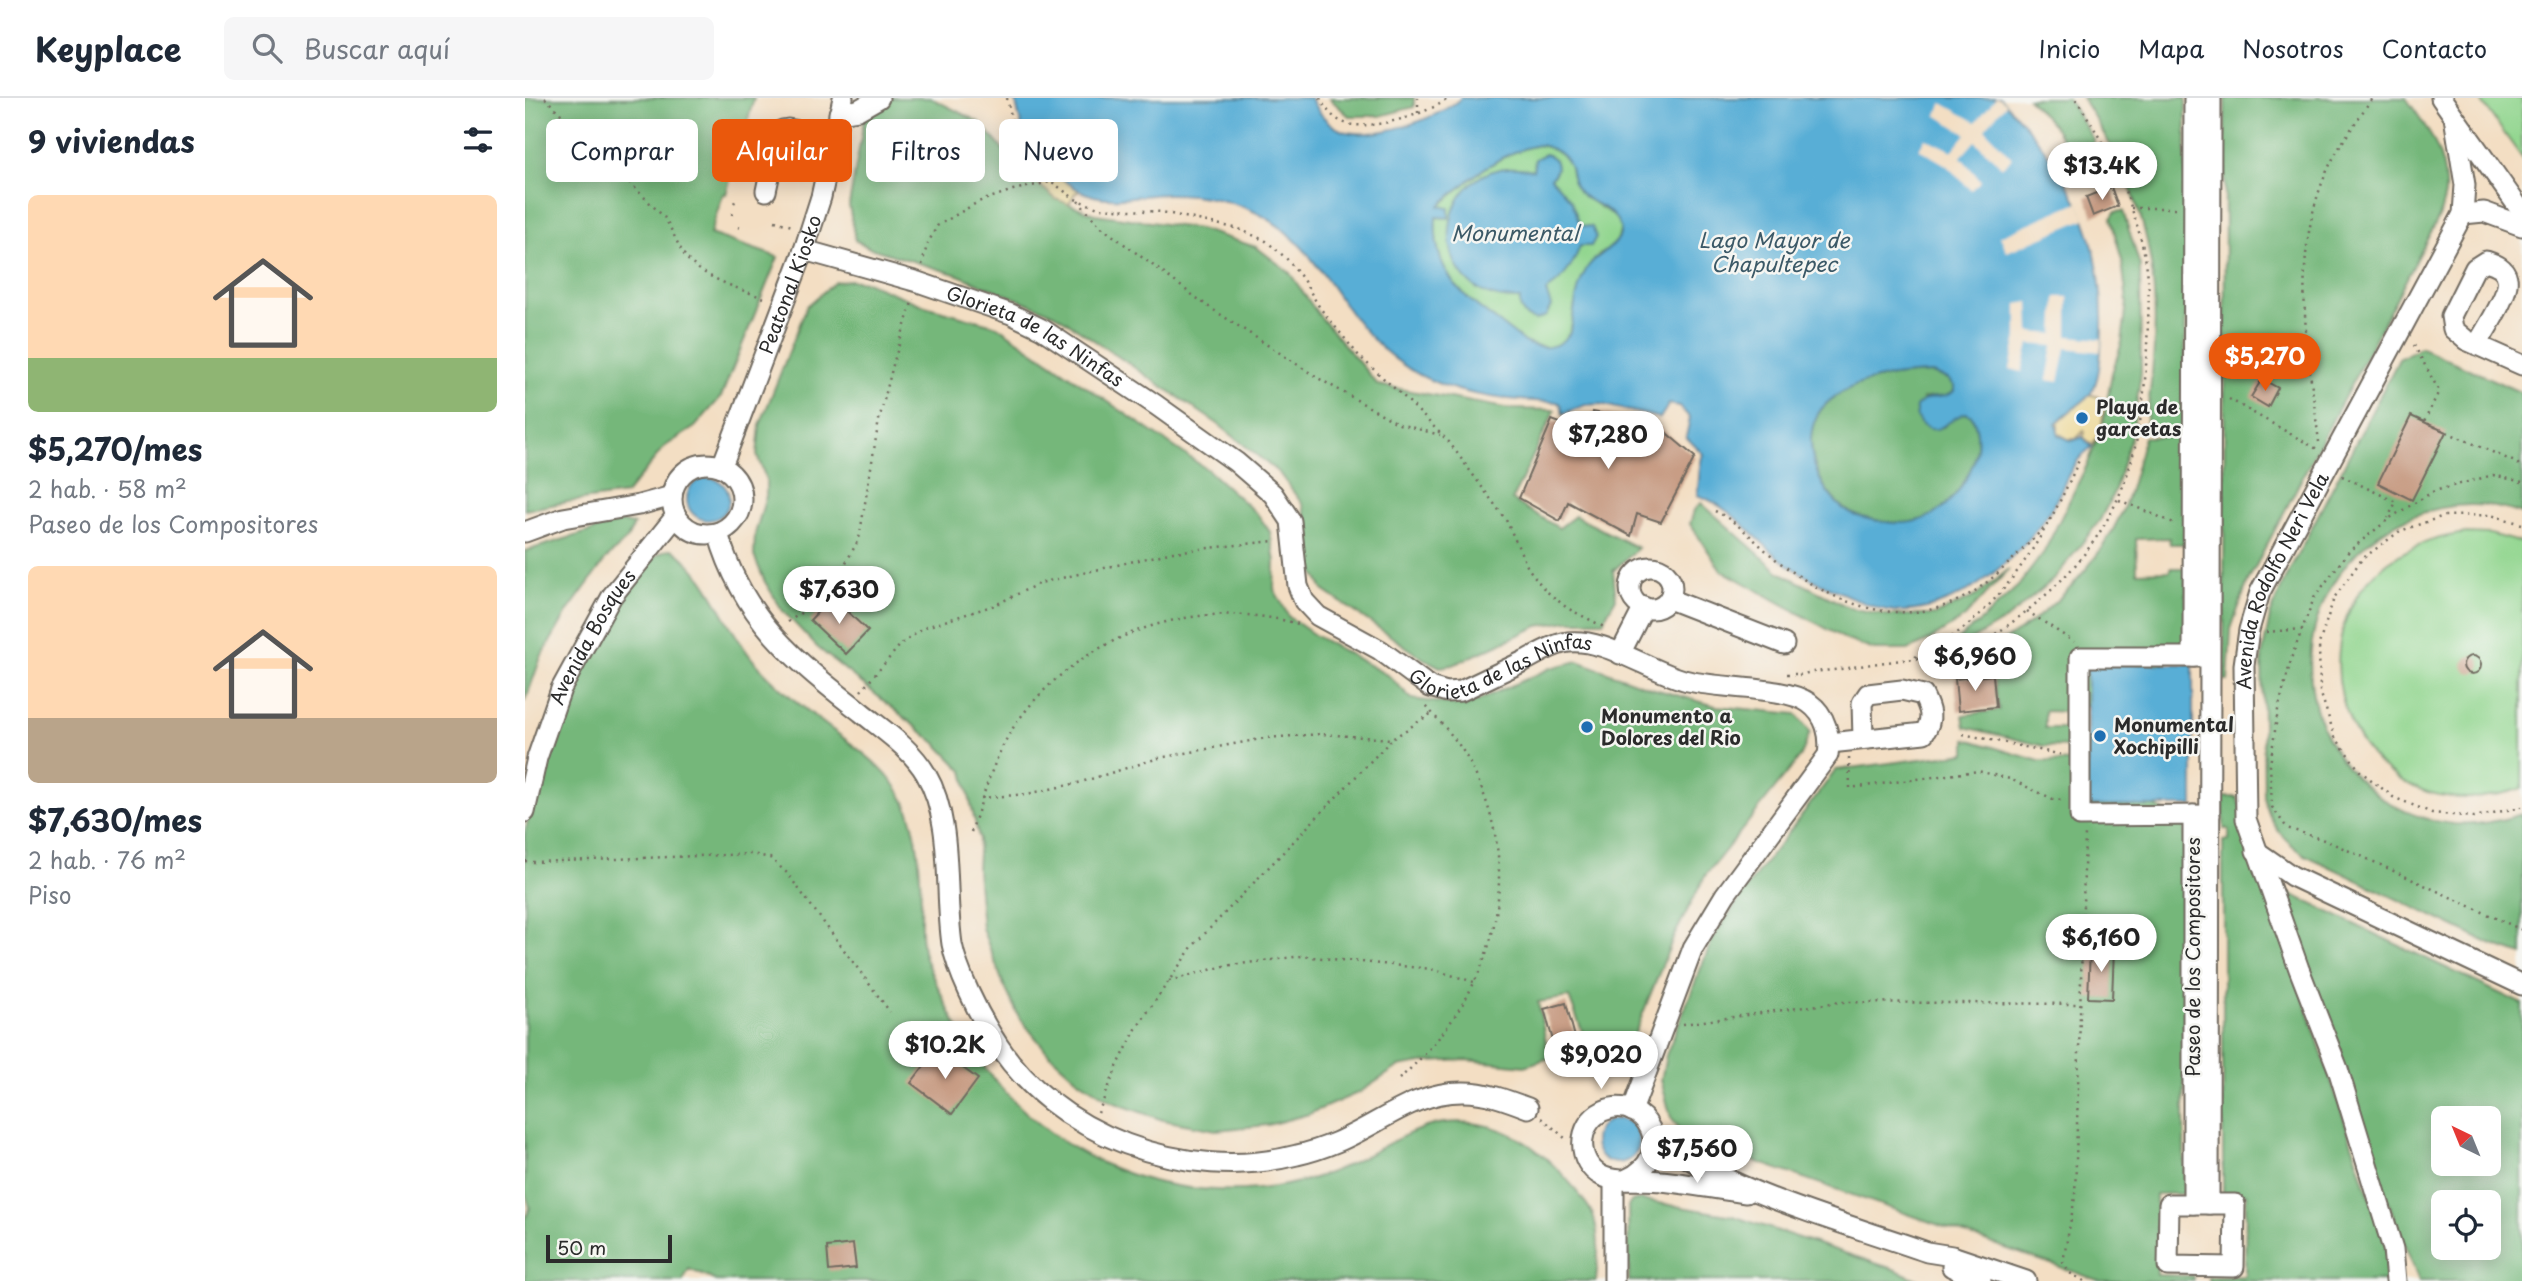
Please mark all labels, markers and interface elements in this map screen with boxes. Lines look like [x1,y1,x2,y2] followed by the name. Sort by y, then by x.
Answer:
[224,17,714,80] search box
[35,23,182,73] text: Keyplace
[248,29,286,67] icon: search
[304,29,450,68] text: Buscar aquí
[2039,30,2100,66] text: Inicio
[2138,30,2204,66] text: Mapa
[2242,30,2344,66] text: Nosotros
[2382,30,2487,66] text: Contacto
[28,118,195,163] text: 9 viviendas
[546,119,698,182] chip: Comprar
[712,119,852,182] chip: Alquilar
[866,119,985,182] chip: Filtros
[999,119,1118,182] chip: Nuevo
[459,121,497,159] icon: filters
[2045,142,2159,202] pin: $13.4K
[2063,147,2141,182] text: $13.4K
[751,211,827,358] street label: Peatonal Kiosko
[1451,216,1582,248] water label: Monumental
[1698,223,1851,279] water label: Lago Mayor de Chapultepec
[200,240,326,366] icon: home
[943,278,1130,393] street label: Glorieta de las Ninfas
[2208,334,2322,393] pin: $5,270
[2225,338,2305,373] text: $5,270
[2096,392,2181,442] place label: Playa de garcetas
[2074,410,2090,426] marker: Playa de garcetas
[1551,412,1665,471] pin: $7,280
[1568,416,1648,451] text: $7,280
[28,426,202,471] text: $5,270/mes
[2229,466,2335,690] street label: Avenida Rodolfo Neri Vela
[28,471,187,506] text: 2 hab. · 58 m²
[28,506,318,541] text: Paseo de los Compositores
[542,562,642,708] street label: Avenida Bosques
[782,566,896,626] pin: $7,630
[799,571,879,606] text: $7,630
[200,611,326,737] icon: home
[1403,627,1595,705] street label: Glorieta de las Ninfas
[1918,634,2032,693] pin: $6,960
[1934,638,2016,673] text: $6,960
[1601,701,1741,751] place label: Monumento a Dolores del Rio
[2114,710,2234,760] place label: Monumental Xochipilli
[1579,719,1595,735] marker: Monumento a Dolores del Rio
[2092,728,2108,744] marker: Monumental Xochipilli
[28,797,202,842] text: $7,630/mes
[2178,837,2206,1077] street label: Paseo de los Compositores
[28,842,186,877] text: 2 hab. · 76 m²
[28,877,72,912] text: Piso
[2044,914,2158,974] pin: $6,160
[2062,919,2140,954] text: $6,160
[888,1021,1002,1081] pin: $10.2K
[905,1026,985,1061] text: $10.2K
[1544,1032,1658,1091] pin: $9,020
[1560,1036,1642,1071] text: $9,020
[2431,1106,2501,1176] north arrow
[2431,1106,2501,1260] map controls
[1640,1126,1754,1185] pin: $7,560
[1657,1130,1737,1165] text: $7,560
[2431,1190,2501,1260] button: locate
[546,1232,672,1264] scale bar
[557,1233,606,1261] text: 50 m

